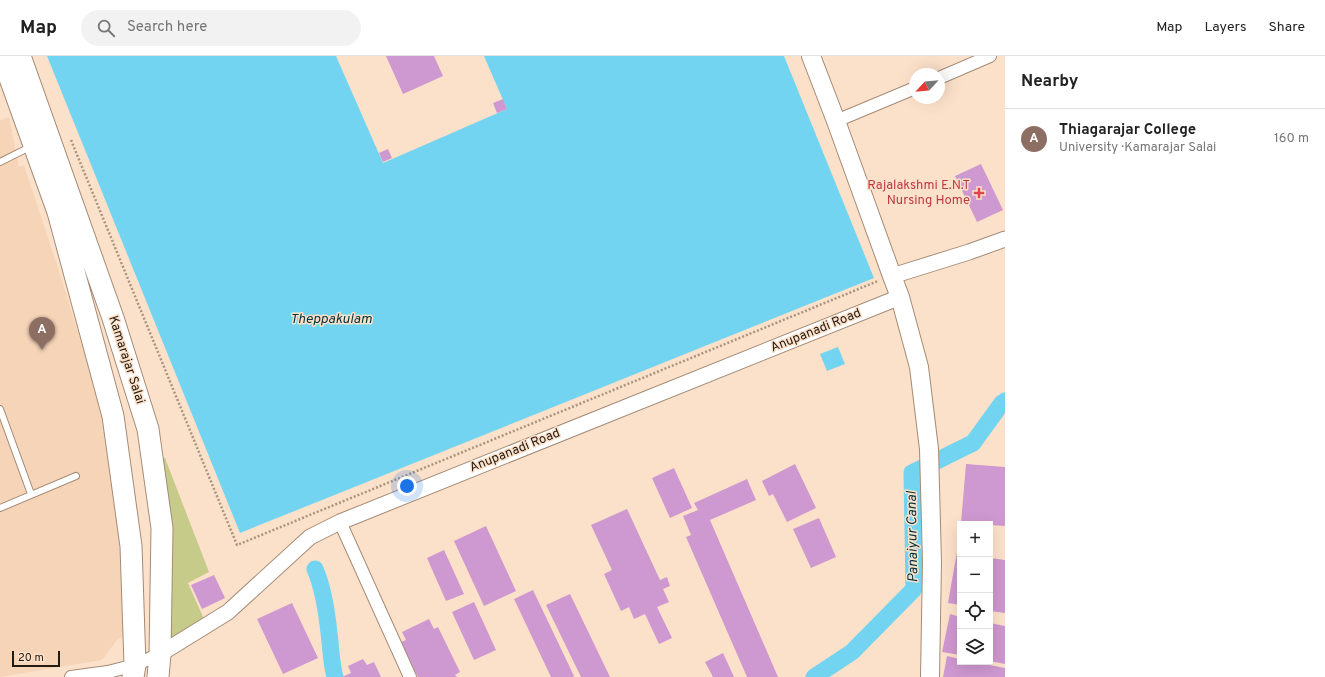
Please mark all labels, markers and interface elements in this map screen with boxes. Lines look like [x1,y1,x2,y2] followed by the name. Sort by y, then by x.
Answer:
[81,10,361,46] search box
[20,16,57,40] text: Map
[95,17,117,39] icon: search
[127,18,207,37] text: Search here
[1156,19,1182,36] text: Map
[1204,19,1246,36] text: Layers
[1268,19,1305,36] text: Share
[909,68,945,104] north arrow
[1021,71,1078,93] text: Nearby
[1059,121,1196,140] text: Thiagarajar College
[1029,131,1039,147] text: A
[1274,131,1309,147] text: 160 m
[1059,140,1216,156] text: University · Kamarajar Salai
[867,178,970,209] place label: Rajalakshmi E.N.T Nursing Home
[973,187,985,199] marker: Rajalakshmi E.N.T Nursing Home
[768,306,864,356] street label: Anupanadi Road
[290,311,373,328] water label: Theppakulam
[104,314,148,406] street label: Kamarajar Salai
[29,317,55,350] pin: A
[467,426,563,476] street label: Anupanadi Road
[397,476,417,496] your location
[904,490,922,583] water label: Panaiyur Canal
[957,521,993,665] map controls
[957,521,993,557] button: +
[957,557,993,593] button: −
[957,593,993,629] button: locate
[957,629,993,665] button: layers
[12,649,60,668] scale bar
[18,651,44,665] text: 20 m

